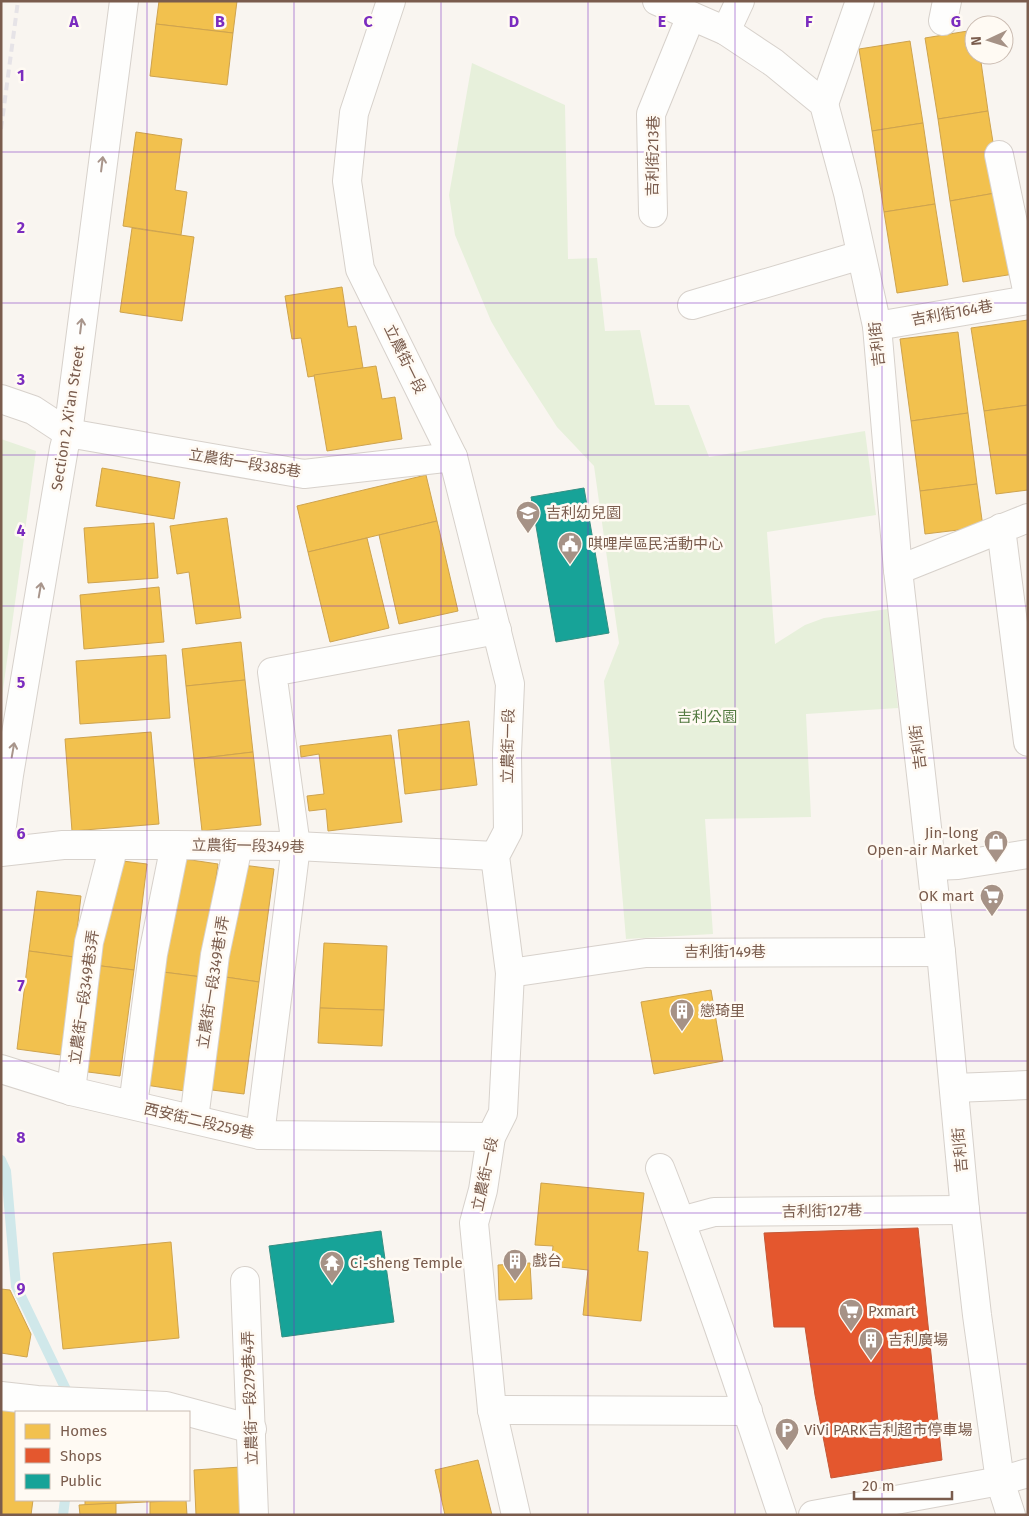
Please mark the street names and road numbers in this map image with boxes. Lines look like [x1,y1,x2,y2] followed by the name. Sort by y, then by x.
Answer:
[643,115,663,197] street label: 吉利街213巷
[910,297,994,329] street label: 吉利街164巷
[380,321,430,397] street label: 立農街一段
[866,321,888,367] street label: 吉利街
[48,344,88,492] street label: Section 2, Xi'an Street
[188,445,302,481] street label: 立農街一段385巷
[498,708,518,784] street label: 立農街一段
[906,724,930,770] street label: 吉利街
[191,836,305,856] street label: 立農街一段349巷
[194,914,232,1050] street label: 立農街一段349巷1弄
[66,929,102,1065] street label: 立農街一段349巷3弄
[684,943,766,961] street label: 吉利街149巷
[142,1100,256,1142] street label: 西安街二段259巷
[949,1127,971,1173] street label: 吉利街
[468,1135,502,1213] street label: 立農街一段
[782,1201,862,1221] street label: 吉利街127巷
[239,1330,261,1466] street label: 立農街一段279巷4弄

